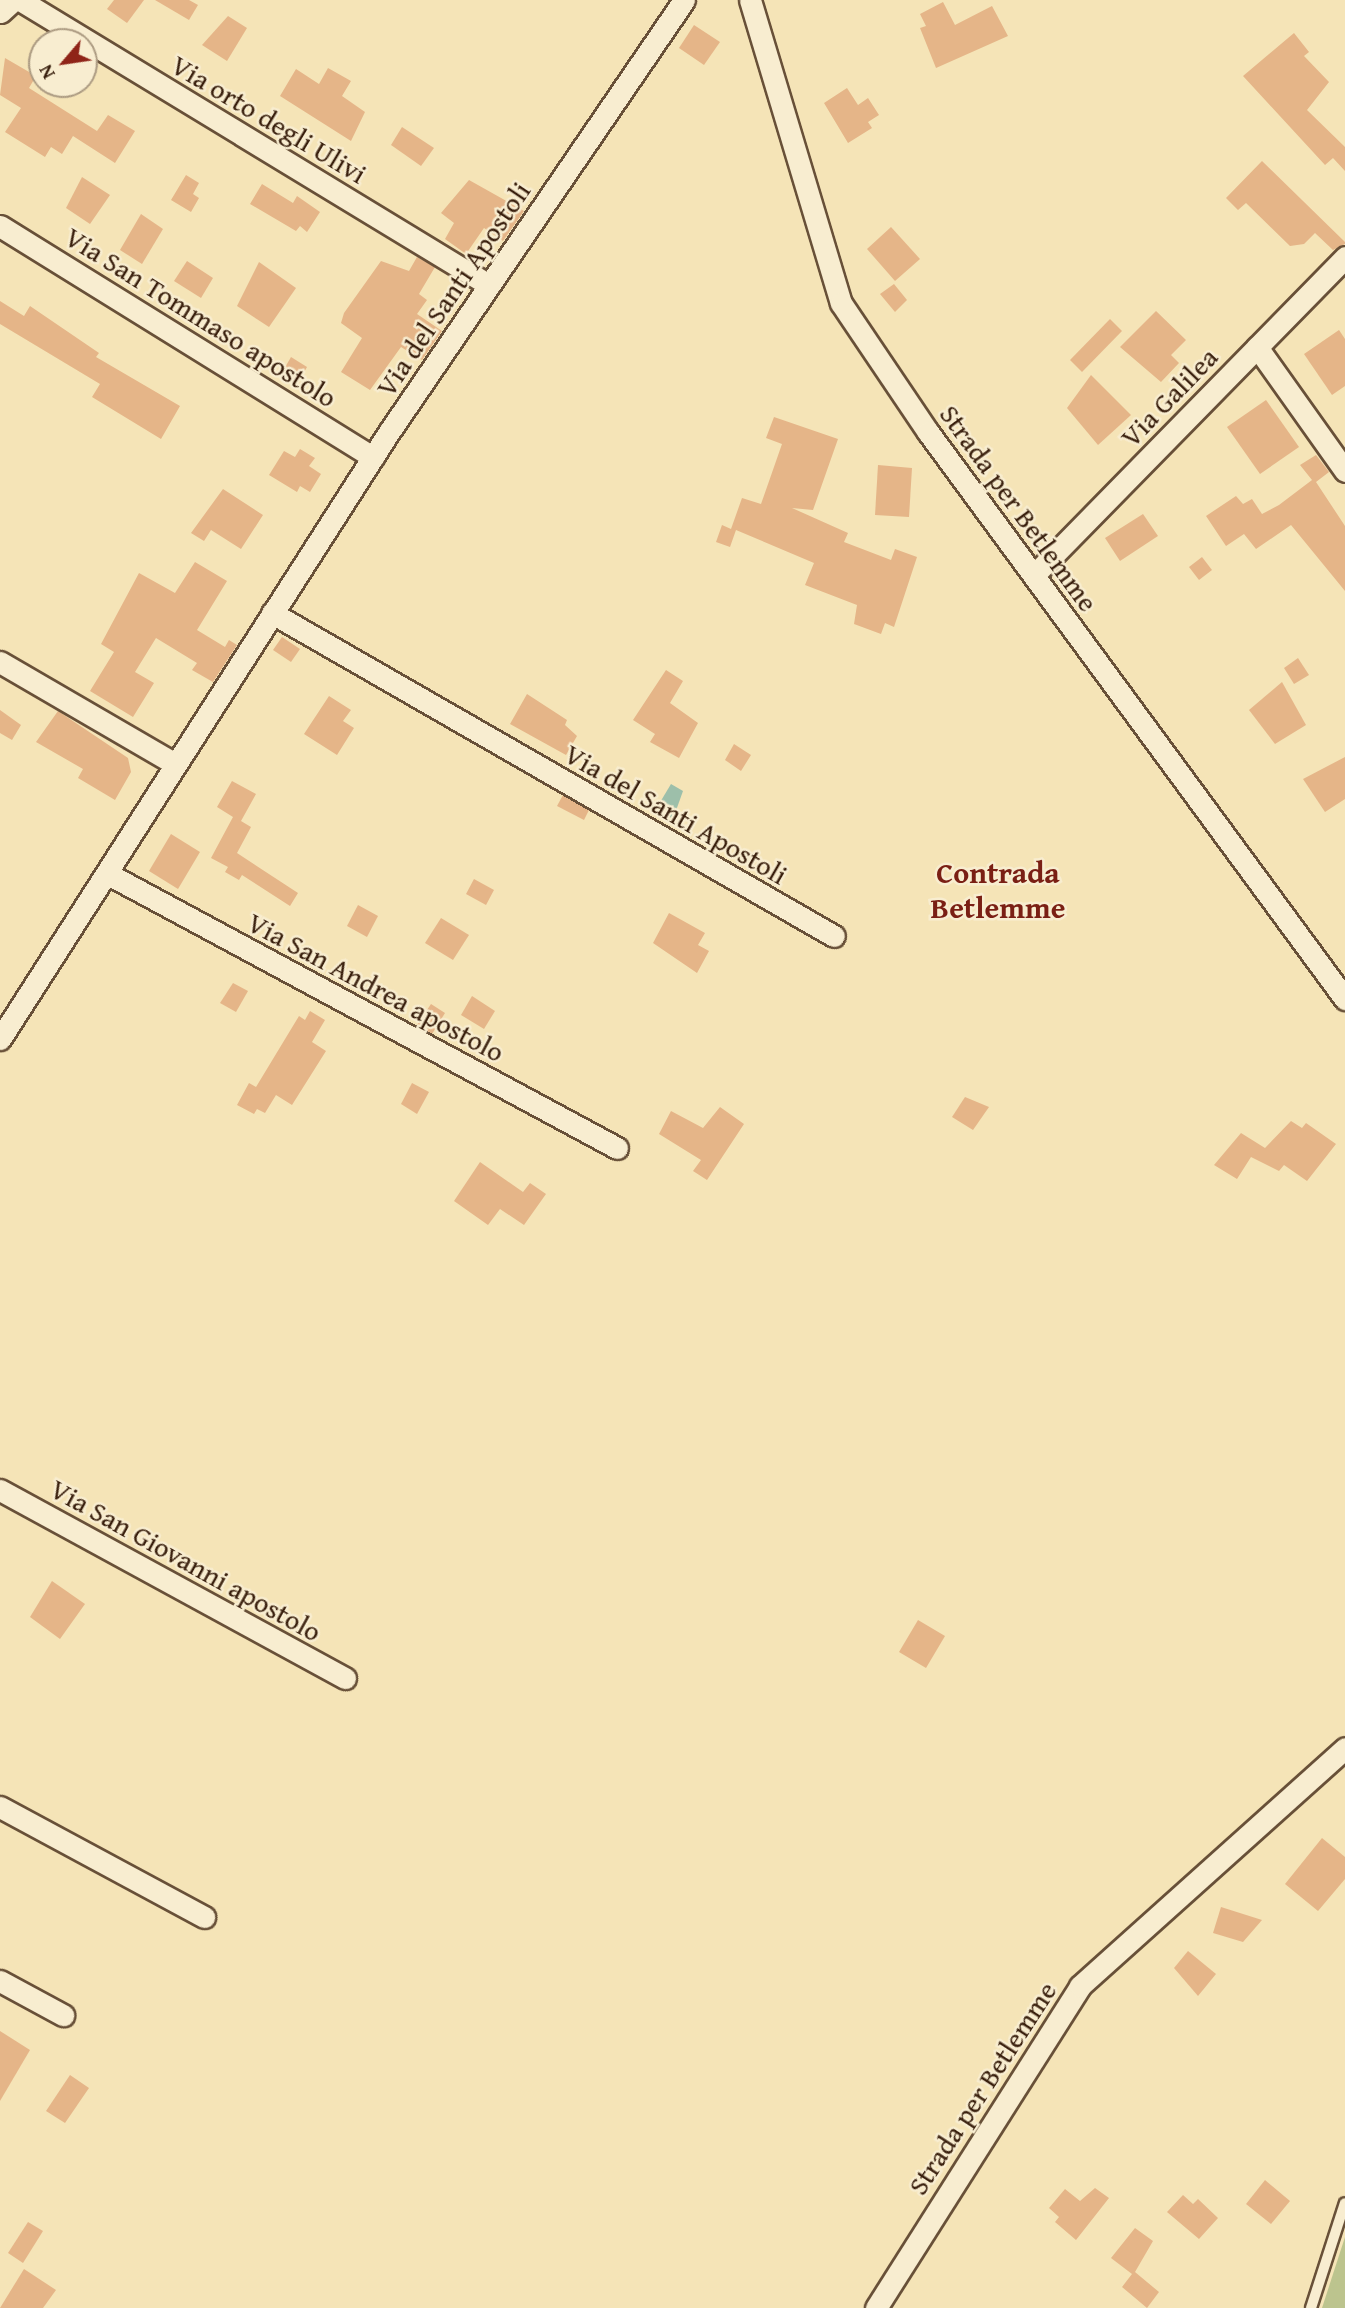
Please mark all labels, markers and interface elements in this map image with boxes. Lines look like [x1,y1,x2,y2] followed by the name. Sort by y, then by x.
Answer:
[28,28,98,98] north arrow
[165,48,373,190] street label: Via orto degli Ulivi
[31,60,62,85] text: N
[369,175,537,403] street label: Via del Santi Apostoli
[59,220,343,414] street label: Via San Tommaso apostolo
[1113,340,1225,454] street label: Via Galilea
[933,398,1105,618] street label: Strada per Betlemme
[559,737,793,891] street label: Via del Santi Apostoli
[931,854,1065,924] district label: Contrada Betlemme
[242,905,510,1069] street label: Via San Andrea apostolo
[45,1471,327,1649] street label: Via San Giovanni apostolo
[901,1975,1063,2201] street label: Strada per Betlemme

